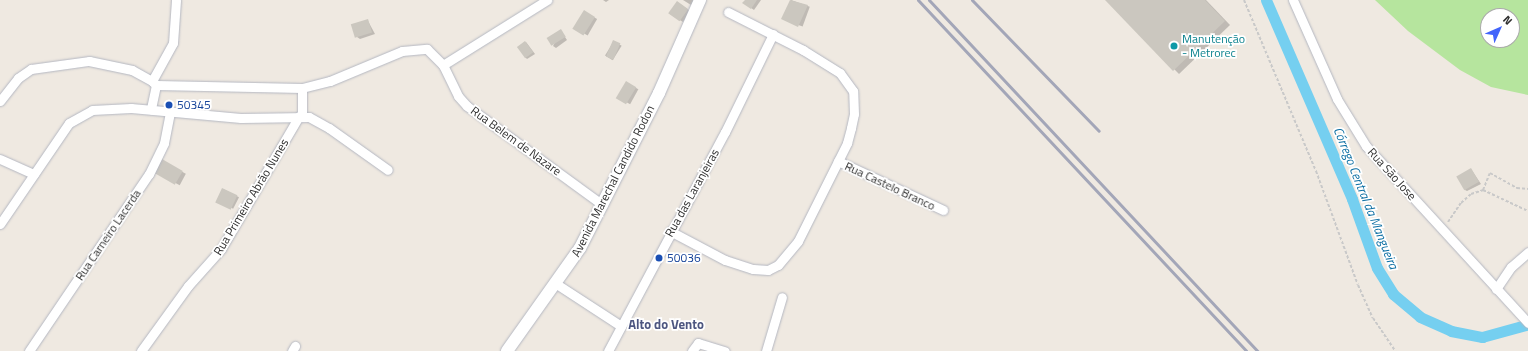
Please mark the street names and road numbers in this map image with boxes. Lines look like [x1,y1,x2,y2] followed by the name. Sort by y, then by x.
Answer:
[468,103,564,179] street label: Rua Belem de Nazare
[568,103,658,259] street label: Avenida Marechal Candido Rodon
[211,136,291,258] street label: Rua Primeiro Abrão Nunes
[1365,145,1419,203] street label: Rua São Jose
[662,146,722,240] street label: Rua das Laranjeiras
[843,159,937,213] street label: Rua Castelo Branco
[72,187,144,283] street label: Rua Carneiro Lacerda

